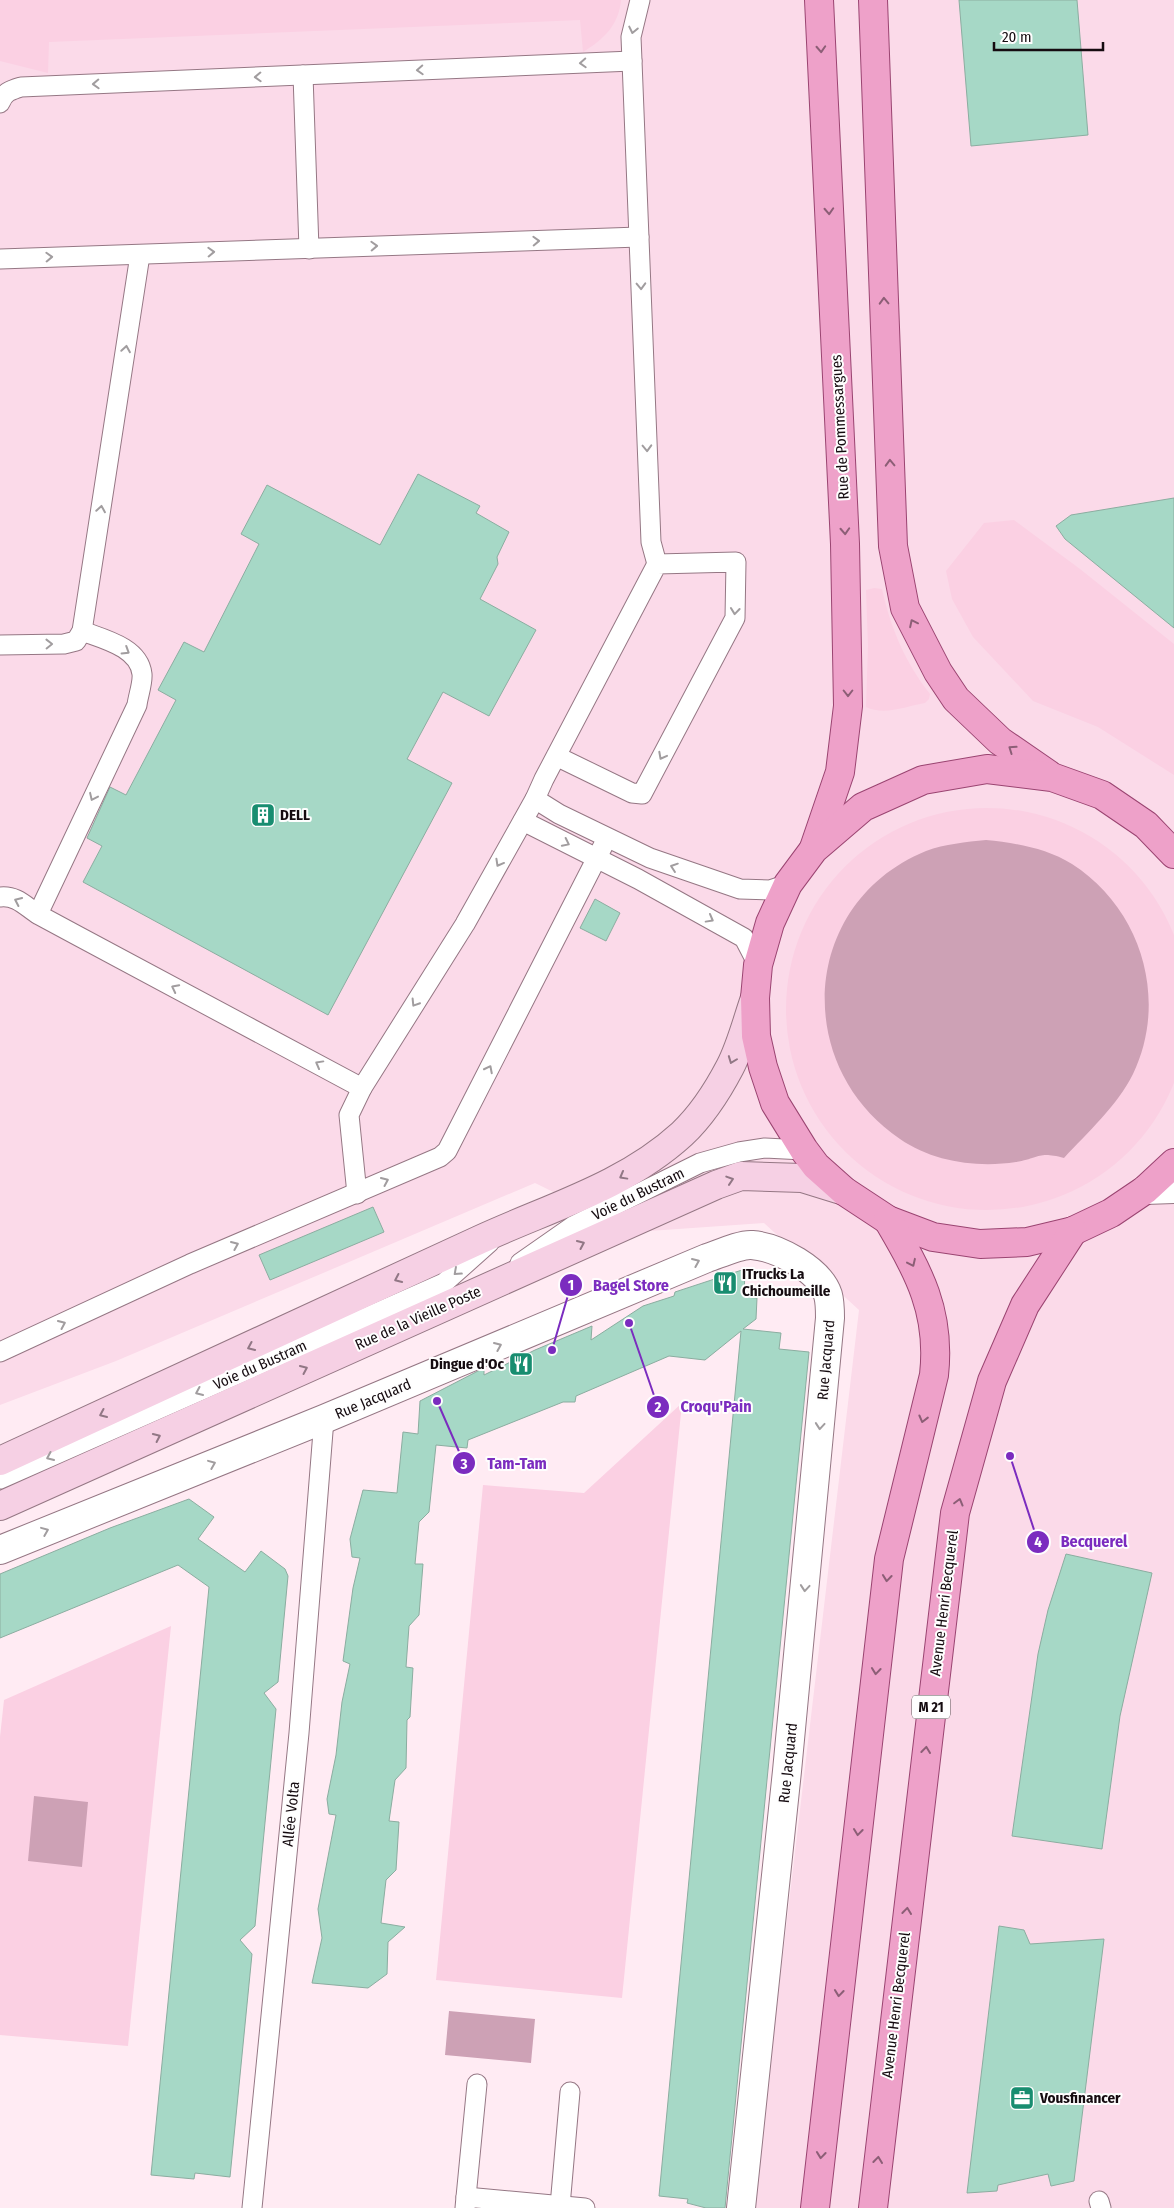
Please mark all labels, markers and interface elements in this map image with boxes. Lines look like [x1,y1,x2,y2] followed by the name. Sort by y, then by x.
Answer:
[994,20,1103,52] scale bar
[628,26,639,34] one-way arrow
[1002,28,1032,46] text: 20 m
[816,45,827,53] one-way arrow
[579,57,587,68] one-way arrow
[416,65,424,75] one-way arrow
[254,72,262,82] one-way arrow
[92,79,100,89] one-way arrow
[824,207,835,215] one-way arrow
[532,235,540,246] one-way arrow
[370,241,378,252] one-way arrow
[208,247,215,257] one-way arrow
[45,252,53,263] one-way arrow
[635,282,646,290] one-way arrow
[879,297,890,305] one-way arrow
[120,344,130,353] one-way arrow
[827,354,853,500] street label: Rue de Pommessargues
[642,444,653,452] one-way arrow
[885,459,896,467] one-way arrow
[95,505,105,514] one-way arrow
[839,527,850,535] one-way arrow
[729,607,740,615] one-way arrow
[909,619,919,628] one-way arrow
[45,639,53,649] one-way arrow
[121,645,130,654] one-way arrow
[843,690,853,697] one-way arrow
[1008,746,1017,755] one-way arrow
[658,750,668,759] one-way arrow
[89,792,99,801] one-way arrow
[250,802,276,828] building icon: DELL
[280,806,310,824] place label: DELL
[561,837,570,847] one-way arrow
[495,858,505,867] one-way arrow
[671,863,679,873] one-way arrow
[14,897,23,907] one-way arrow
[704,913,713,923] one-way arrow
[172,984,181,994] one-way arrow
[412,997,422,1006] one-way arrow
[728,1055,739,1064] one-way arrow
[315,1061,324,1071] one-way arrow
[483,1065,493,1074] one-way arrow
[589,1164,687,1224] street label: Voie du Bustram
[620,1170,629,1180] one-way arrow
[725,1176,734,1186] one-way arrow
[380,1177,389,1188] one-way arrow
[576,1240,585,1251] one-way arrow
[230,1241,239,1252] one-way arrow
[906,1257,916,1266] one-way arrow
[691,1258,700,1269] one-way arrow
[742,1265,831,1300] place label: ITrucks La Chichoumeille
[453,1266,462,1275] one-way arrow
[558,1270,679,1301] callout: Bagel Store
[712,1270,738,1296] restaurant icon: ITrucks La Chichoumeille
[395,1272,404,1282] one-way arrow
[568,1276,574,1294] text: 1
[593,1276,669,1295] text: Bagel Store
[352,1282,484,1354] street label: Rue de la Vieille Poste
[814,1319,838,1401] street label: Rue Jacquard
[57,1320,66,1331] one-way arrow
[211,1336,309,1394] street label: Voie du Bustram
[247,1340,256,1351] one-way arrow
[493,1341,502,1352] one-way arrow
[508,1351,534,1377] restaurant icon: Dingue d'Oc
[430,1355,504,1373] place label: Dingue d'Oc
[299,1365,308,1375] one-way arrow
[332,1375,414,1423] street label: Rue Jacquard
[195,1385,204,1396] one-way arrow
[645,1391,761,1422] callout: Croqu'Pain
[680,1397,752,1416] text: Croqu'Pain
[654,1398,662,1416] text: 2
[99,1408,108,1419] one-way arrow
[918,1415,929,1424] one-way arrow
[815,1423,826,1431] one-way arrow
[151,1433,160,1443] one-way arrow
[452,1448,556,1479] callout: Tam-Tam
[46,1451,55,1462] one-way arrow
[487,1454,547,1473] text: Tam-Tam
[459,1455,468,1473] text: 3
[207,1460,216,1471] one-way arrow
[953,1499,963,1507] one-way arrow
[1025,1526,1137,1557] callout: Becquerel
[40,1527,49,1538] one-way arrow
[926,1529,962,1677] street label: Avenue Henri Becquerel
[1061,1532,1128,1551] text: Becquerel
[1034,1533,1042,1551] text: 4
[882,1574,893,1582] one-way arrow
[799,1584,810,1592] one-way arrow
[871,1667,882,1675] one-way arrow
[912,1695,950,1718] road number: M 21
[775,1722,801,1804] street label: Rue Jacquard
[920,1746,931,1754] one-way arrow
[279,1781,303,1847] street label: Allée Volta
[853,1828,864,1836] one-way arrow
[901,1907,912,1915] one-way arrow
[878,1931,914,2079] street label: Avenue Henri Becquerel
[834,1990,845,1998] one-way arrow
[1009,2085,1035,2111] office icon: Vousfinancer
[1039,2089,1121,2107] place label: Vousfinancer
[816,2151,827,2159] one-way arrow
[872,2155,883,2163] one-way arrow

